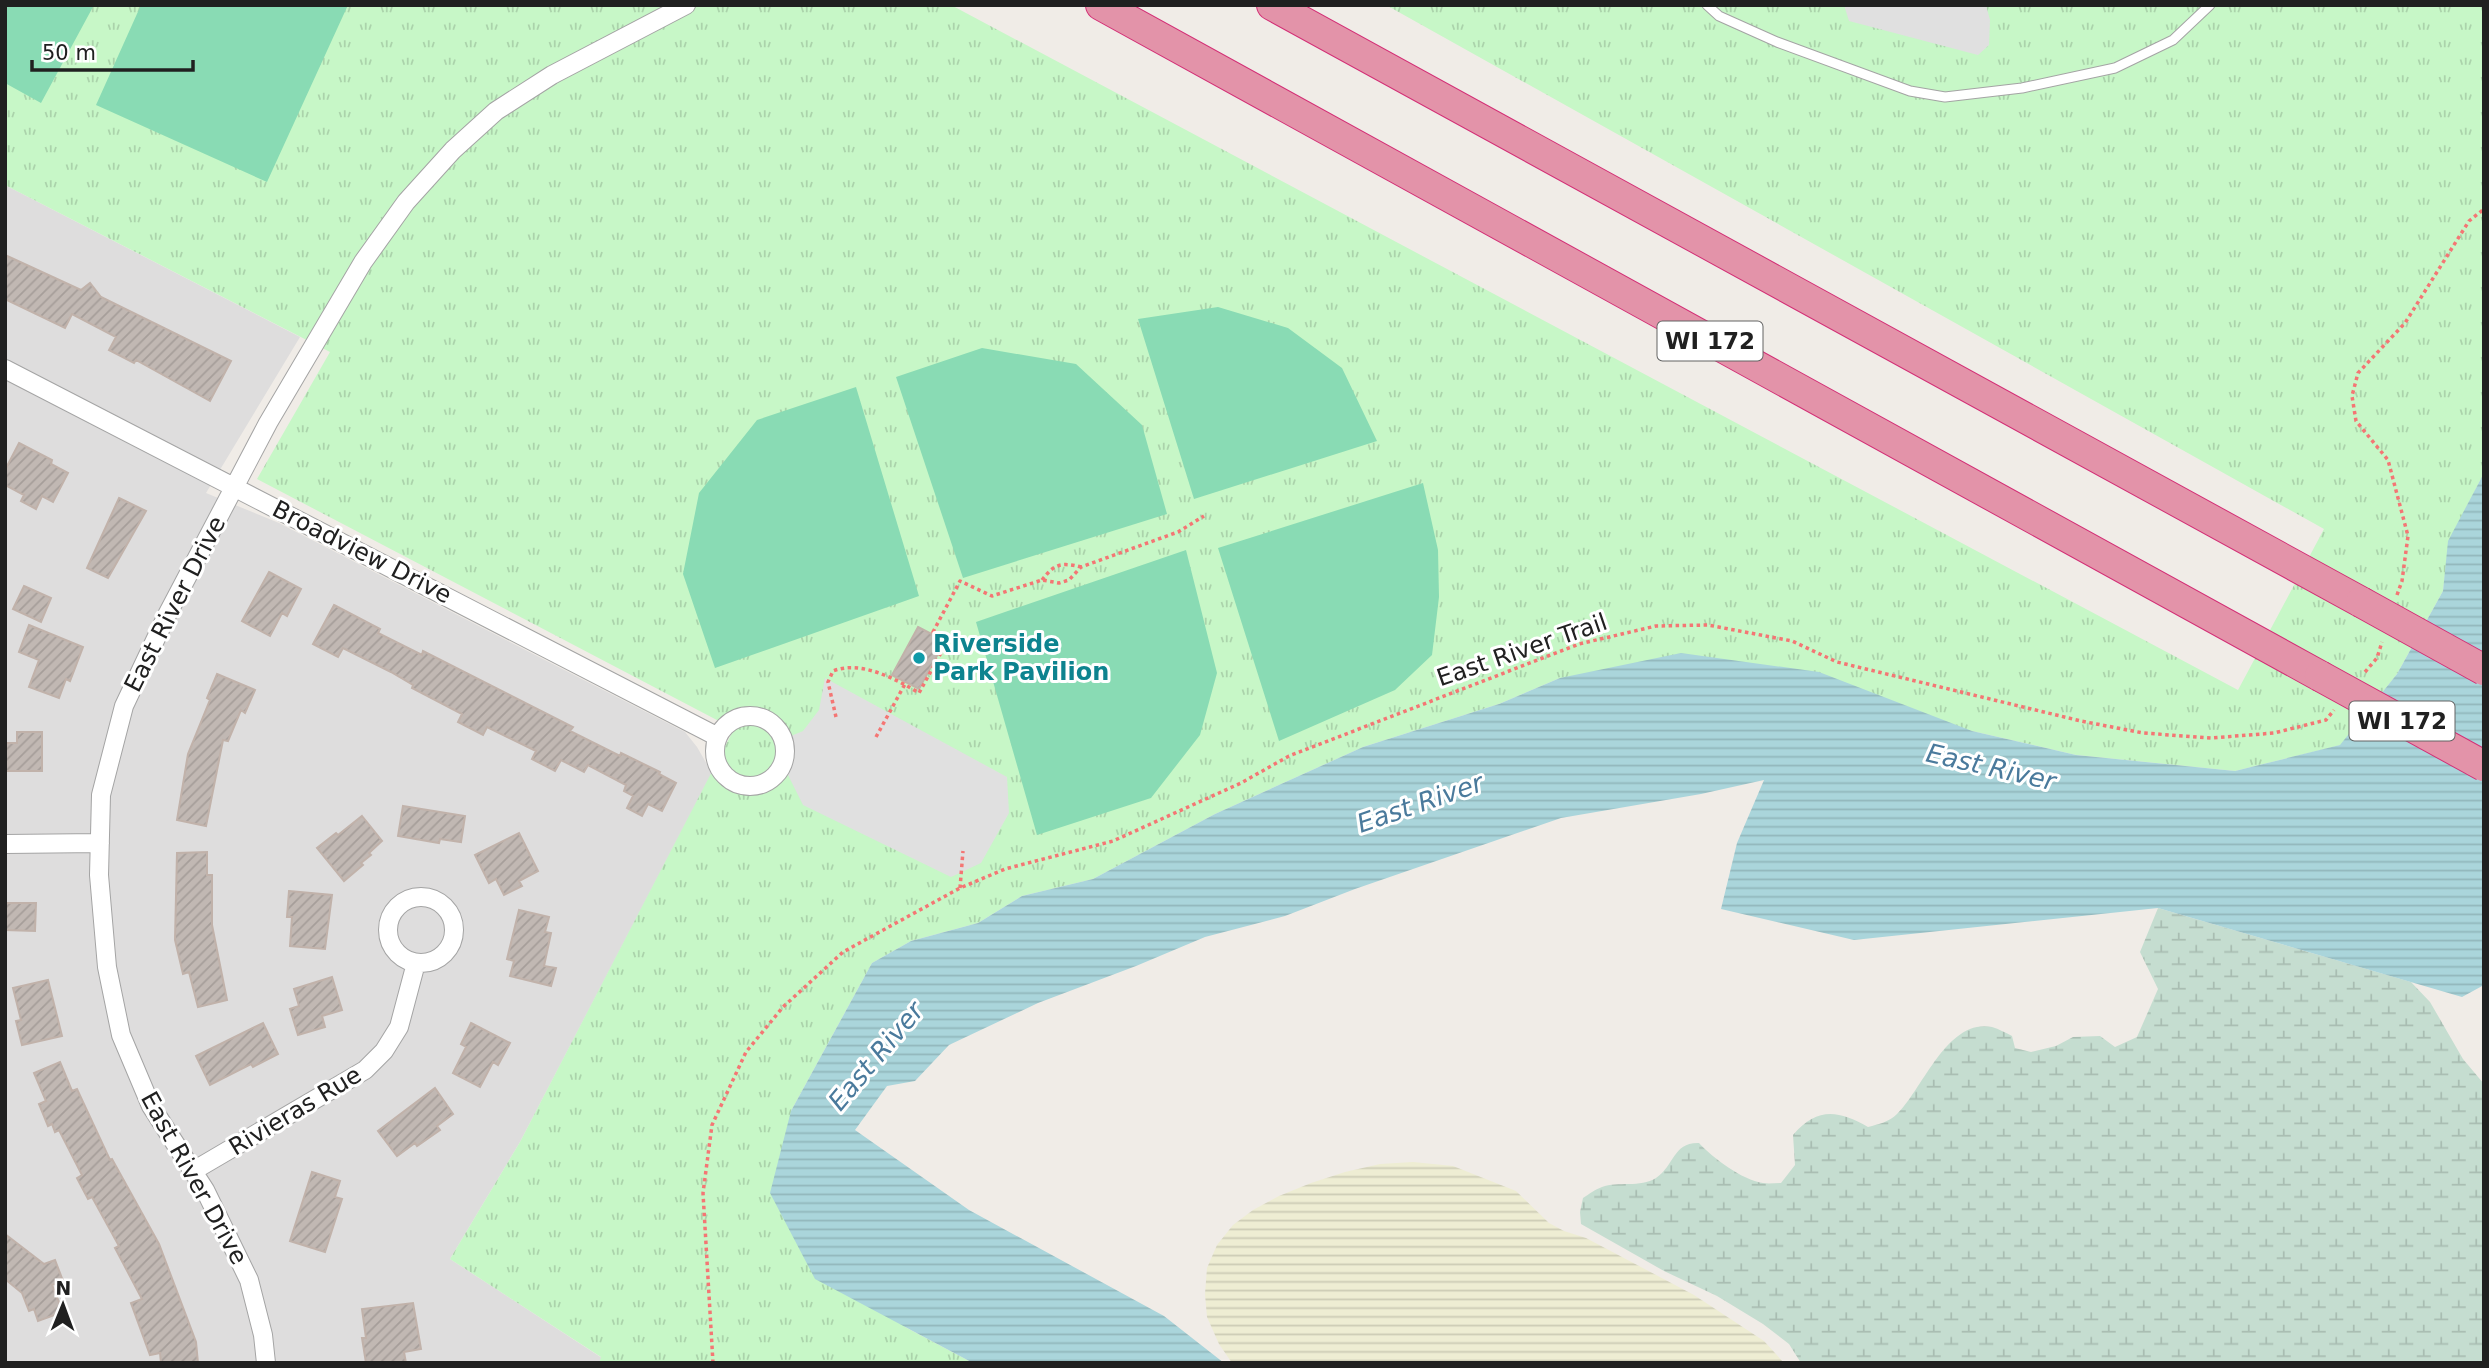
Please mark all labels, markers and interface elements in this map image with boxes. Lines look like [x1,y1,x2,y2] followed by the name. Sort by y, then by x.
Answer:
[32,28,192,72] scale bar
[42,41,96,65] text: 50 m
[1658,322,1762,360] road number: WI 172
[268,495,456,609] street label: Broadview Drive
[119,512,231,696] street label: East River Drive
[1433,608,1611,692] street label: East River Trail
[933,630,1109,686] place label: Riverside Park Pavilion
[911,650,927,666] marker: Riverside Park Pavilion
[2350,702,2454,740] road number: WI 172
[1923,738,2061,797] water label: East River
[1353,767,1489,839] water label: East River
[822,994,931,1116] water label: East River
[224,1061,366,1161] street label: Rivieras Rue
[135,1087,253,1269] street label: East River Drive
[28,1270,98,1340] north arrow
[55,1277,71,1299] text: N

